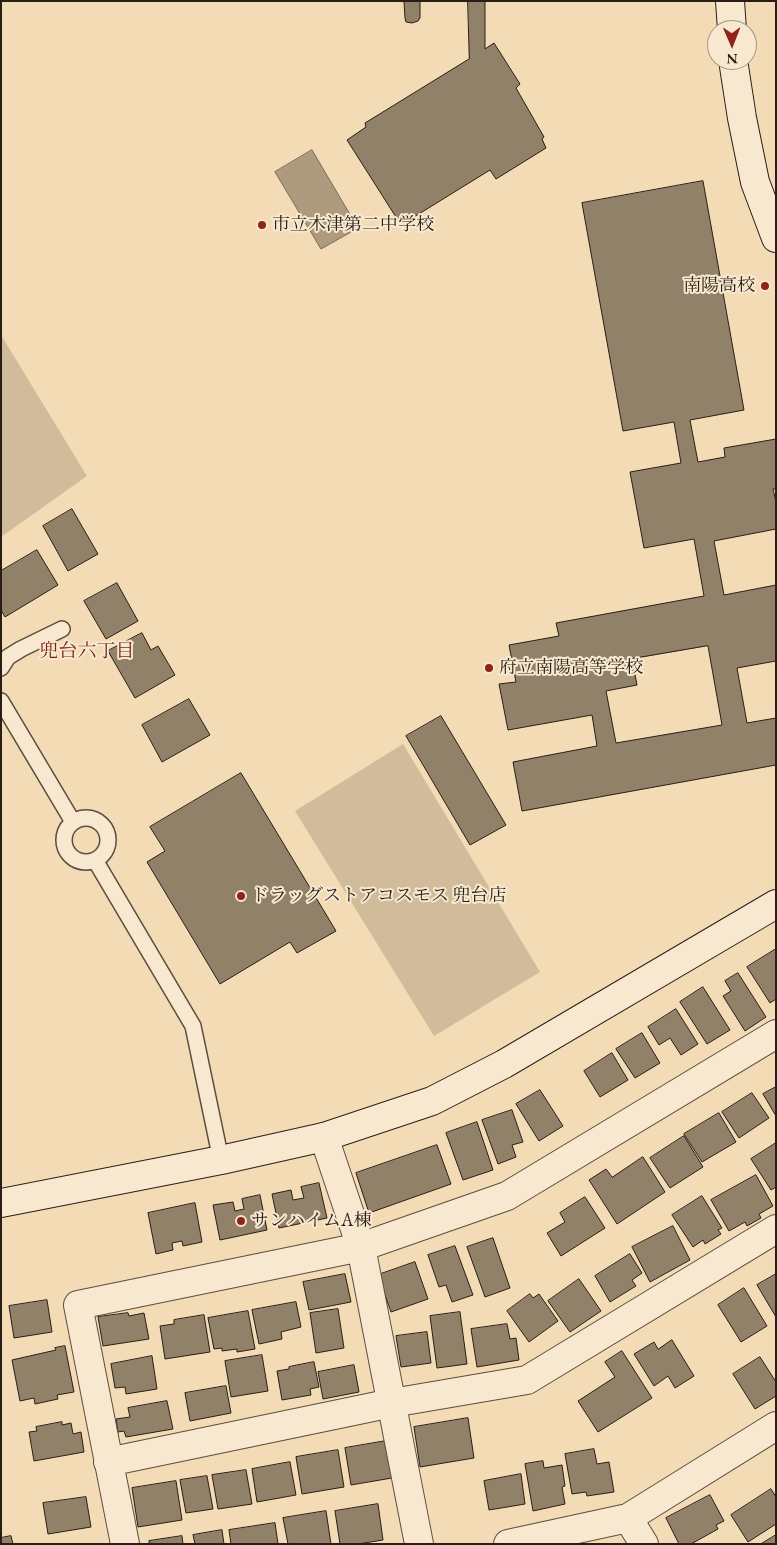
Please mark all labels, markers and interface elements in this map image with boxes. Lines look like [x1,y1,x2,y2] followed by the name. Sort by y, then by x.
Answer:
[707,20,757,70] north arrow
[726,50,738,68] text: N
[272,214,434,236] place label: 市立木津第二中学校
[256,219,268,231] marker: 市立木津第二中学校
[683,275,755,297] place label: 南陽高校
[759,280,771,292] marker: 南陽高校
[40,641,134,663] district label: 兜台六丁目
[499,657,643,679] place label: 府立南陽高等学校
[483,662,495,674] marker: 府立南陽高等学校
[251,885,507,907] place label: ドラッグストアコスモス 兜台店
[235,890,247,902] marker: ドラッグストアコスモス 兜台店
[251,1210,371,1232] place label: サンハイムA棟
[235,1215,247,1227] marker: サンハイムA棟

